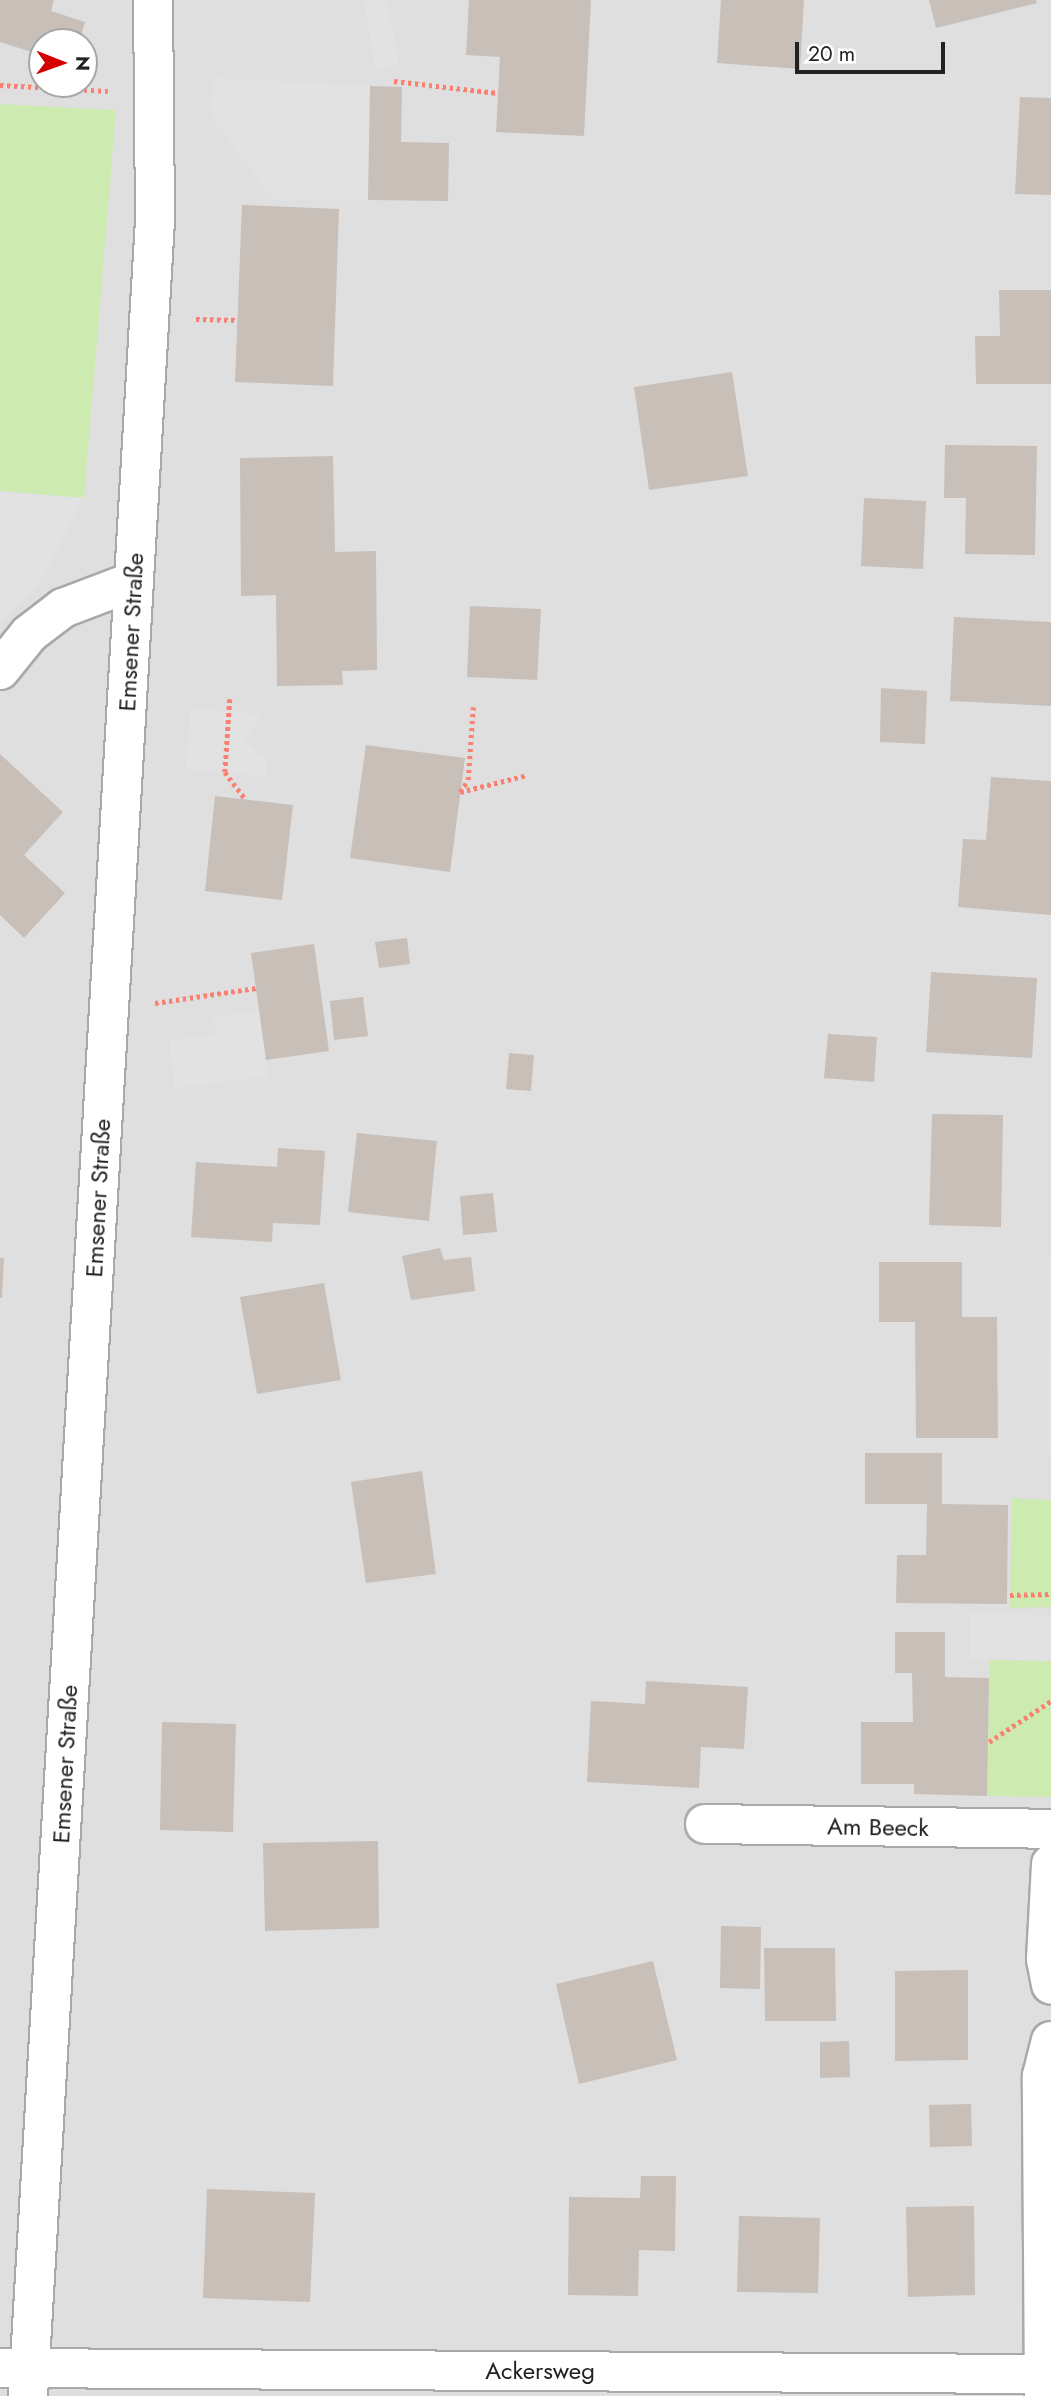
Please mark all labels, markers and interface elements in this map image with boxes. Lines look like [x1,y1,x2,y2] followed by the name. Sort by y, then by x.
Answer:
[28,28,98,98] north arrow
[799,28,950,72] scale bar
[808,39,855,69] text: 20 m
[69,56,96,71] text: N
[112,552,150,712] street label: Emsener Straße
[79,1118,117,1278] street label: Emsener Straße
[46,1684,84,1844] street label: Emsener Straße
[827,1812,929,1842] street label: Am Beeck
[485,2357,595,2385] street label: Ackersweg

